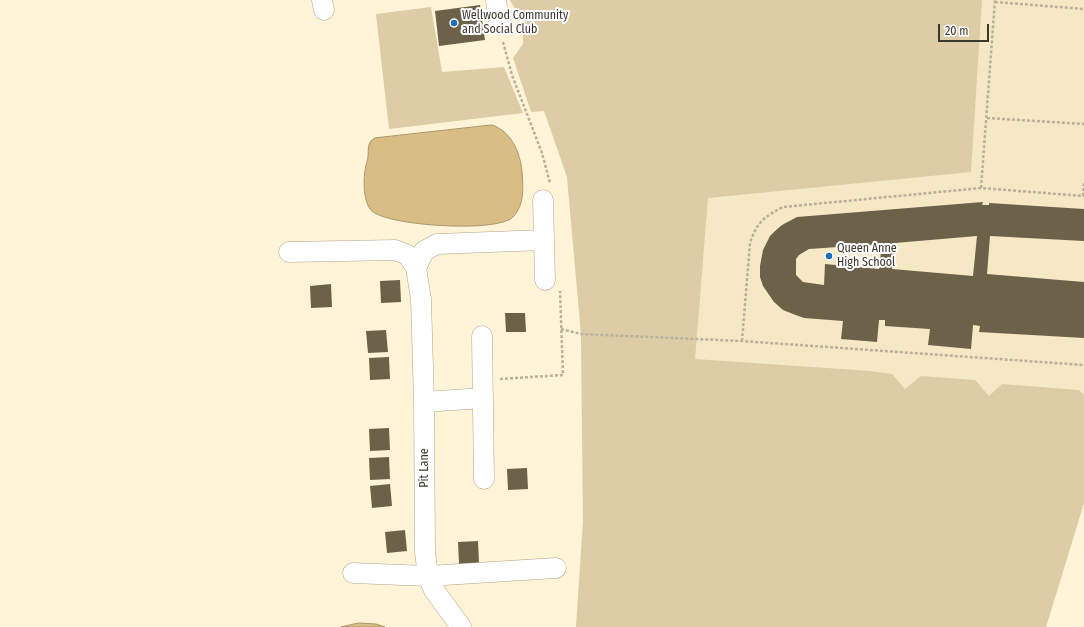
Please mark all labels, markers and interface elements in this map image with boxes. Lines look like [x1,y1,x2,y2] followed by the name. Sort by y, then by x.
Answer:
[462,9,568,37] place label: Wellwood Community and Social Club
[940,16,991,42] scale bar
[449,18,459,28] marker: Wellwood Community and Social Club
[945,24,969,38] text: 20 m
[837,242,897,270] place label: Queen Anne High School
[824,251,834,261] marker: Queen Anne High School
[418,448,432,488] street label: Pit Lane

